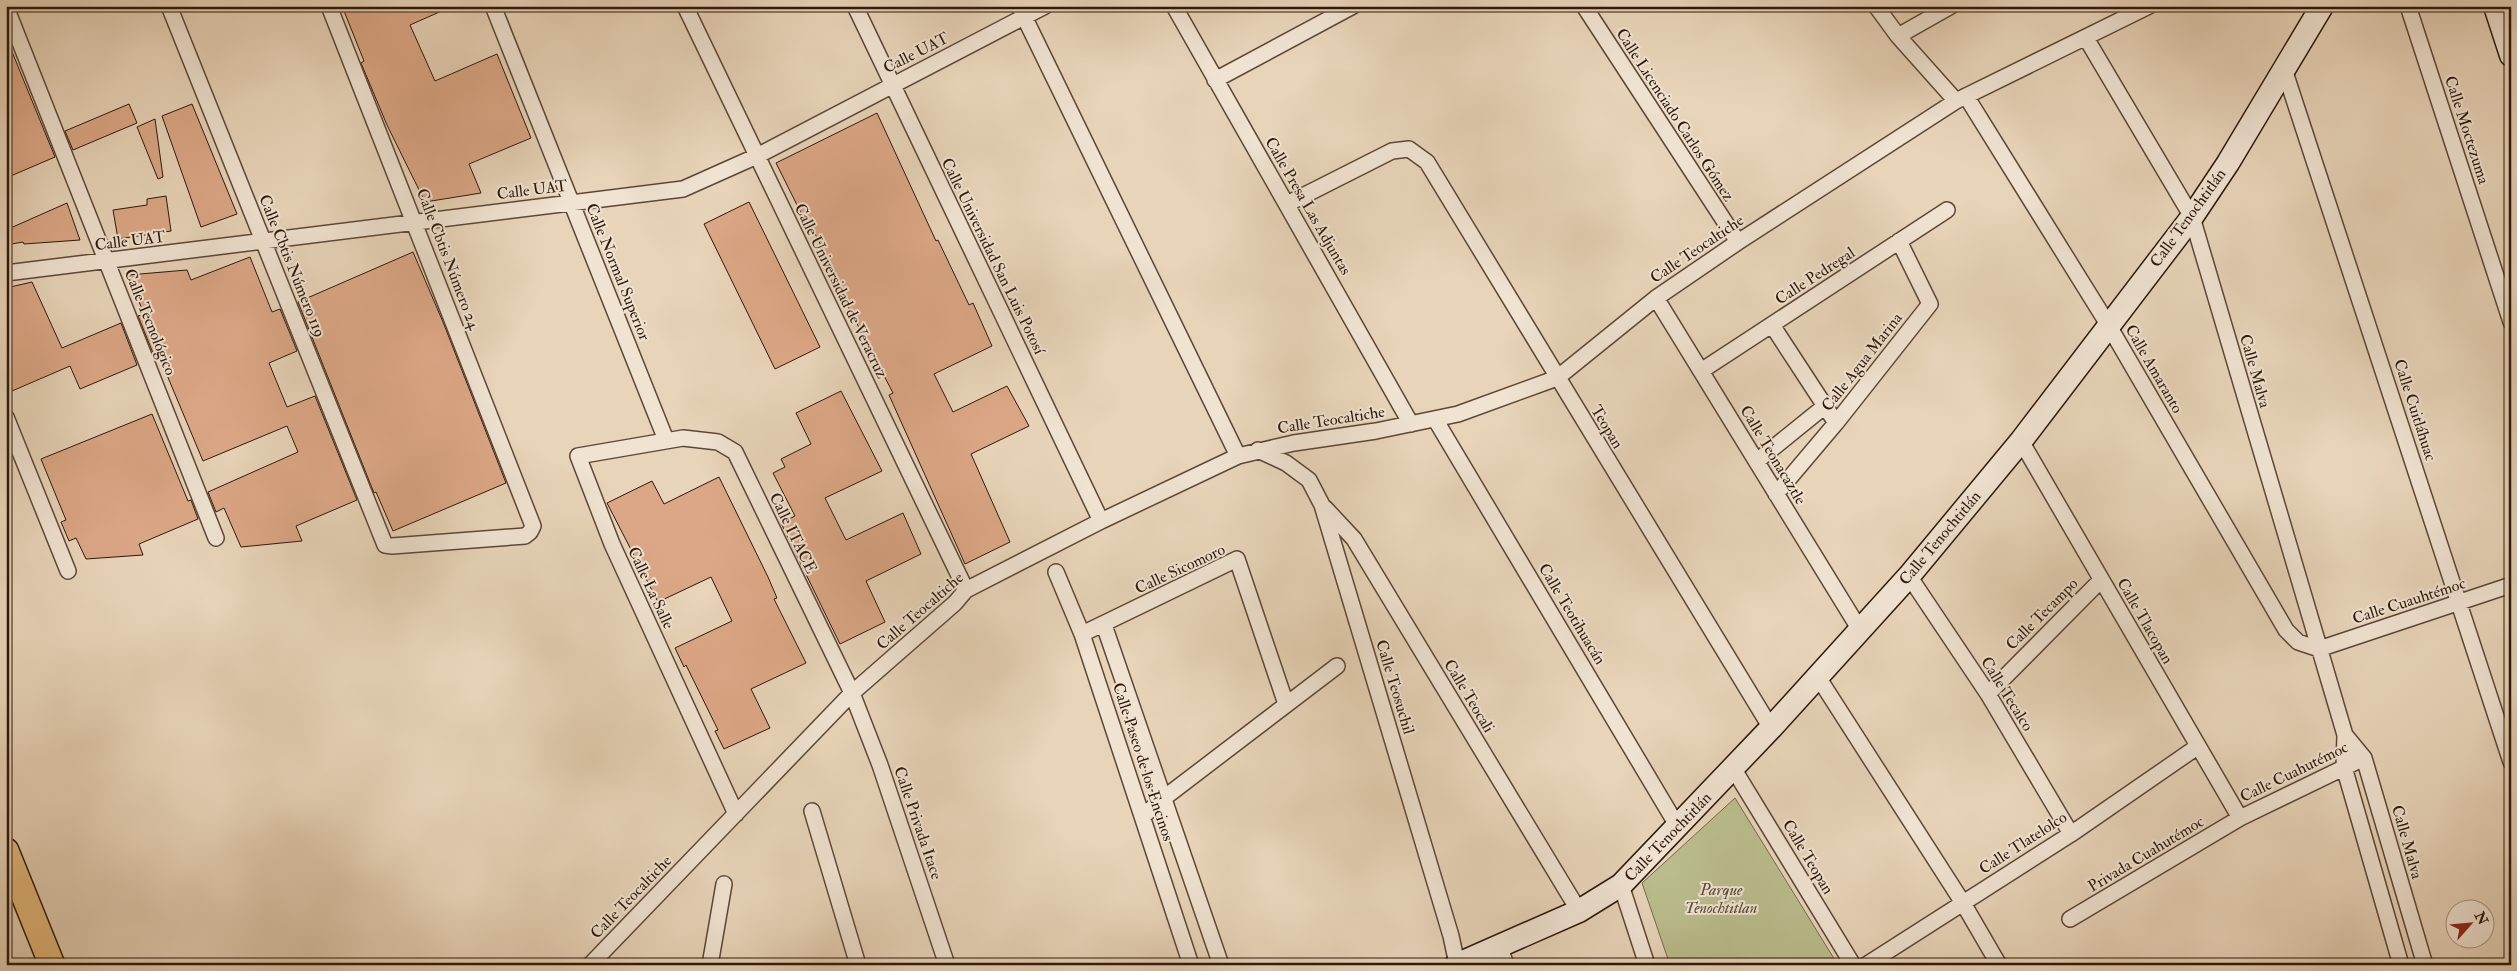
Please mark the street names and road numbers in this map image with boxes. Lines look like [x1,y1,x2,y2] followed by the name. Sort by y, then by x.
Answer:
[1611,25,1739,206] street label: Calle Licenciado Carlos Gómez
[880,28,952,78] street label: Calle UAT
[2440,73,2494,187] street label: Calle Moctezuma
[1260,133,1356,279] street label: Calle Presa Las Adjuntas
[937,155,1050,359] street label: Calle Universidad San Luis Potosí
[2146,165,2230,271] street label: Calle Tenochtitlán
[496,176,569,204] street label: Calle UAT
[412,186,485,334] street label: Calle Cbtis Número 24
[254,192,330,340] street label: Calle Cbtis Número 119
[580,200,655,344] street label: Calle Normal Superior
[790,200,892,382] street label: Calle Universidad de Veracruz
[1646,210,1748,288] street label: Calle Teocaltiche
[94,227,167,255] street label: Calle UAT
[1771,243,1859,309] street label: Calle Pedregal
[120,266,181,378] street label: Calle Tecnológico
[1817,308,1907,415] street label: Calle Agua Marina
[2121,321,2188,417] street label: Calle Amaranto
[2235,332,2275,411] street label: Calle Malva
[2389,357,2441,464] street label: Calle Cuitláhuac
[1276,402,1386,438] street label: Calle Teocaltiche
[1585,402,1628,453] street label: Teopan
[1736,402,1811,508] street label: Calle Teonacaztle
[1895,487,1985,589] street label: Calle Tenochtitlán
[765,489,821,577] street label: Calle ITACE
[1132,539,1229,599] street label: Calle Sicomoro
[623,544,679,633] street label: Calle La Salle
[1534,560,1610,668] street label: Calle Teotihuacán
[872,568,968,654] street label: Calle Teocaltiche
[2002,573,2083,655] street label: Calle Tecampo
[2350,573,2469,629] street label: Calle Cuauhtémoc
[2111,574,2178,668] street label: Calle Tlacopan
[1371,637,1419,737] street label: Calle Teosuchil
[1976,653,2038,735] street label: Calle Tecalco
[1439,656,1499,736] street label: Calle Teocali
[1108,680,1178,844] street label: Calle Paseo de los Encinos
[2237,737,2352,807] street label: Calle Cuahutémoc
[889,764,947,882] street label: Calle Privada Itace
[1620,788,1716,886] street label: Calle Tenochtitlán
[2387,803,2427,882] street label: Calle Malva
[1975,807,2071,879] street label: Calle Tlatelolco
[2084,811,2208,897] street label: Privada Cuahutémoc
[1777,816,1838,898] street label: Calle Teopan
[586,851,676,943] street label: Calle Teocaltiche

